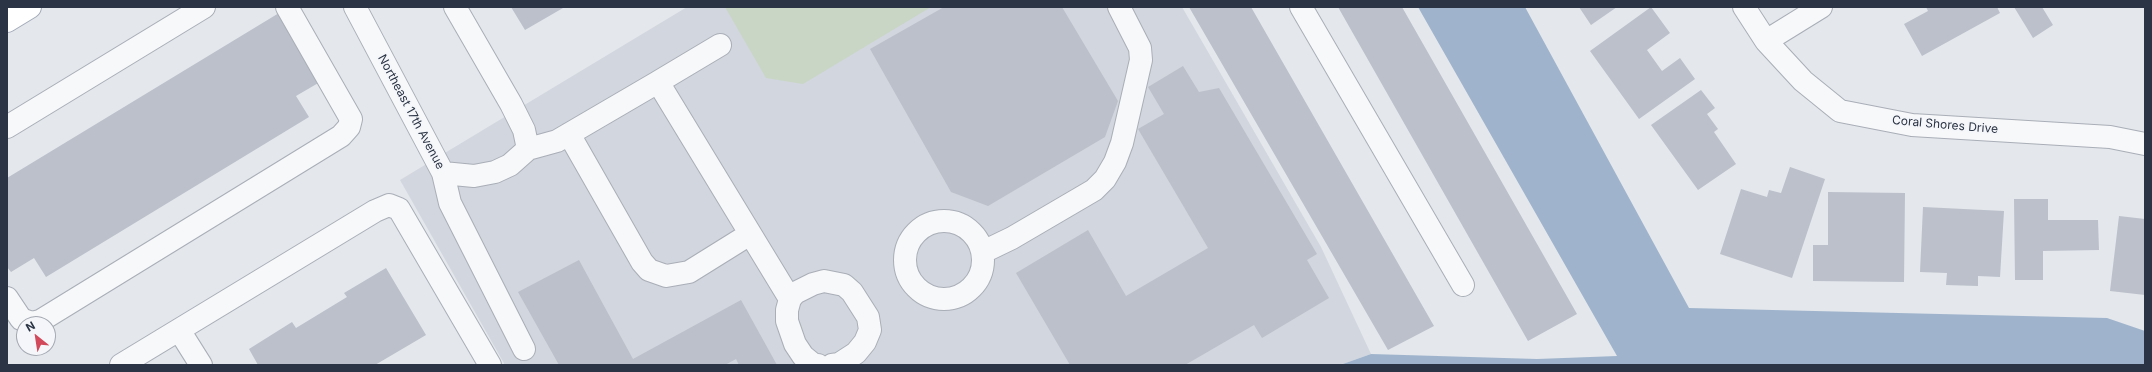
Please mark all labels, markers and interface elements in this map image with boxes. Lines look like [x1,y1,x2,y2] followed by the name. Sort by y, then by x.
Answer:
[375,52,447,172] street label: Northeast 17th Avenue
[1891,113,1999,137] street label: Coral Shores Drive
[16,316,56,356] north arrow
[23,318,38,335] text: N

